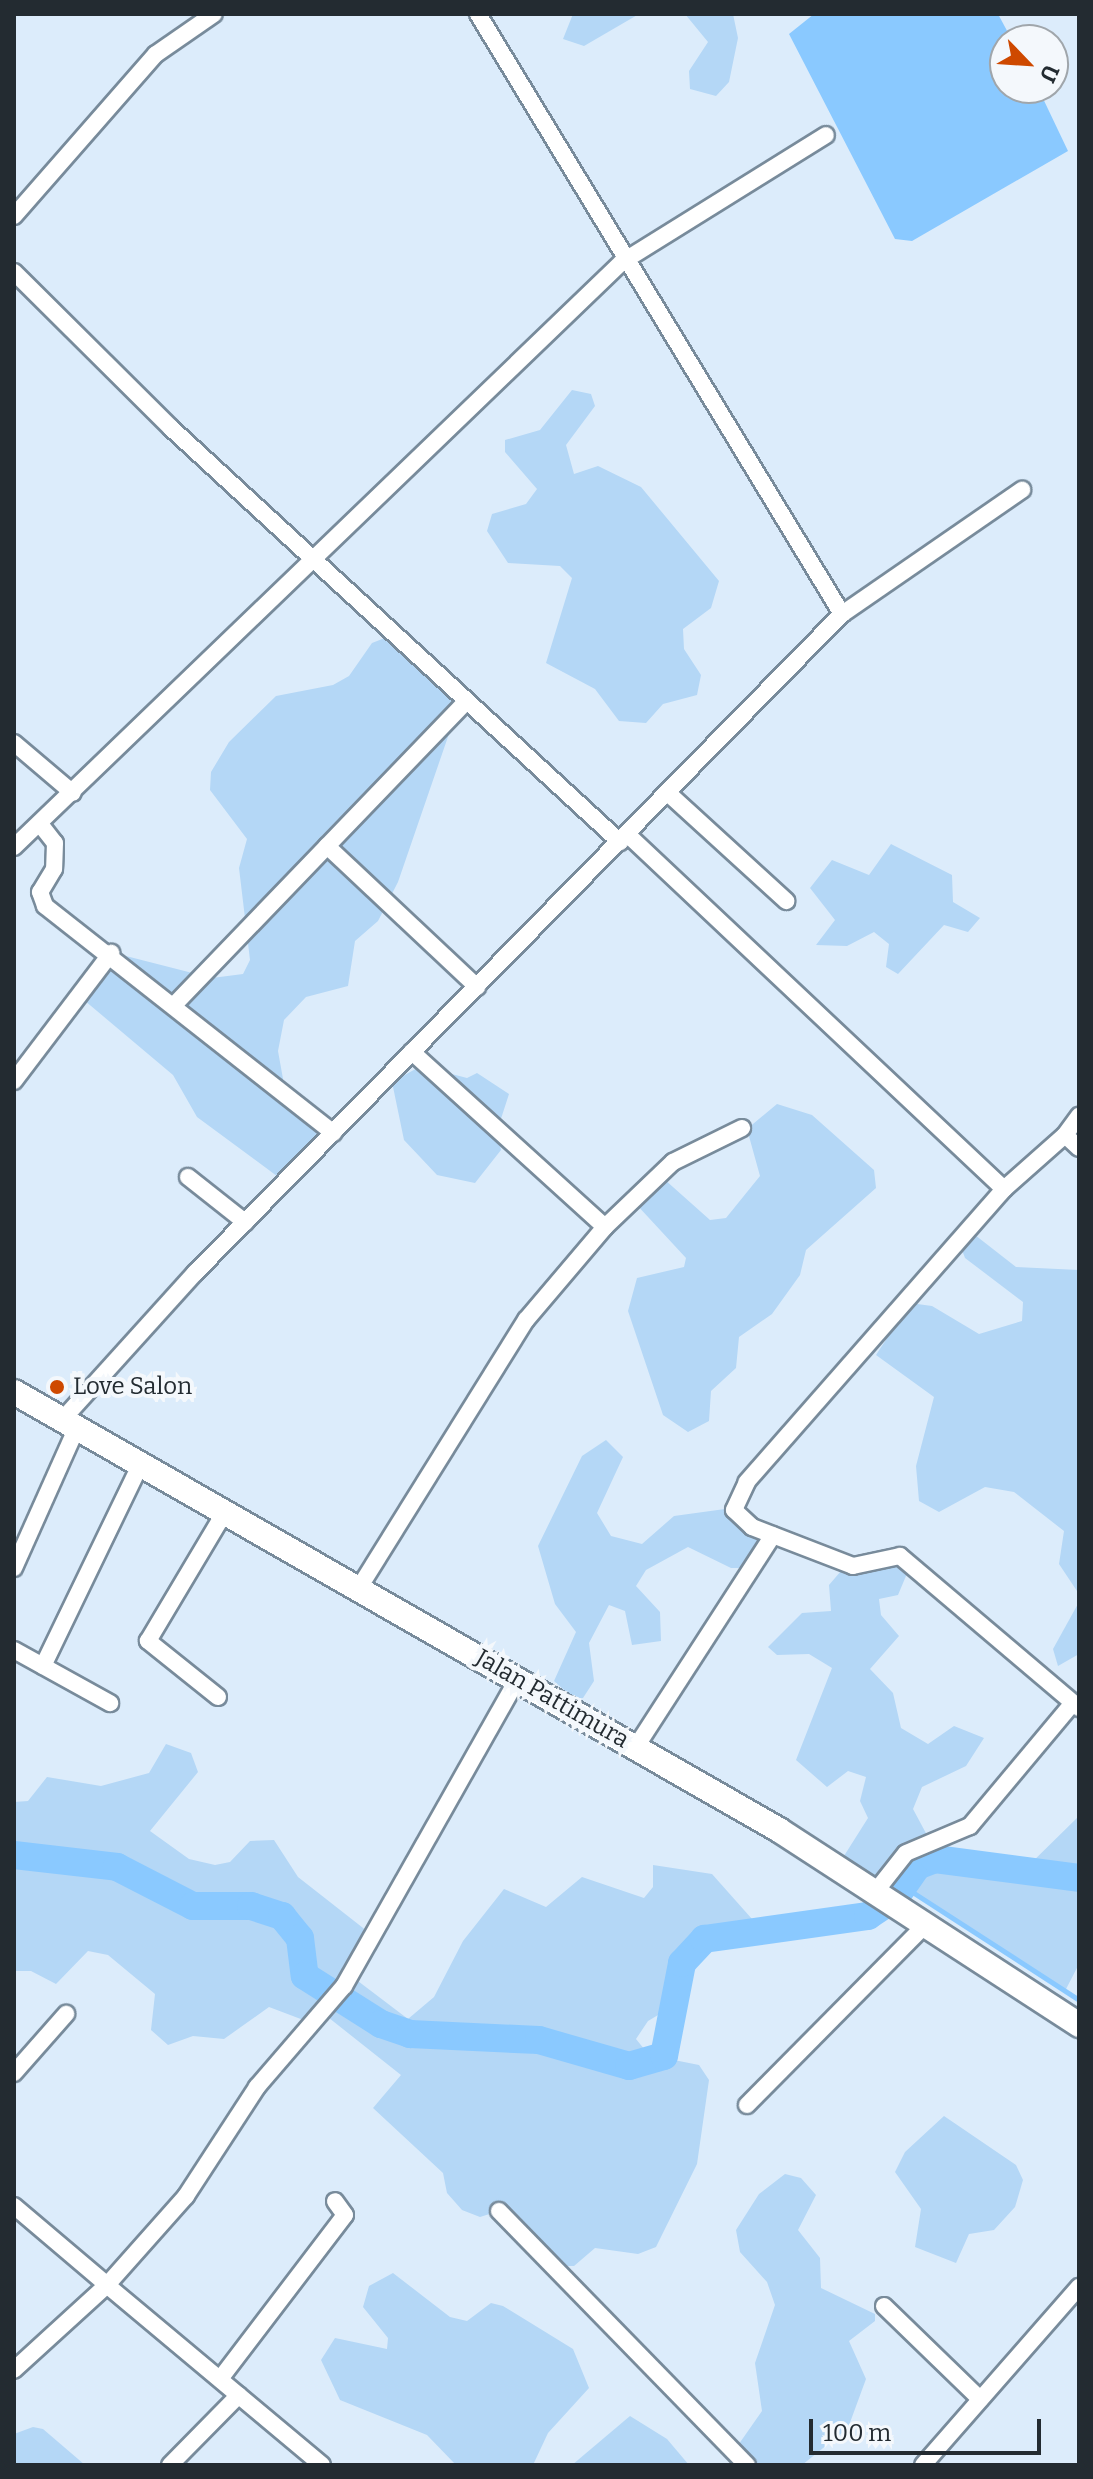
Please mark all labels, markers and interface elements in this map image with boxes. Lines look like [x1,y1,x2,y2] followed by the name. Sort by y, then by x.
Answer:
[989,24,1069,104] north arrow
[1034,60,1065,87] text: U
[73,1373,192,1401] place label: Love Salon
[48,1378,66,1396] marker: Love Salon
[470,1643,634,1755] street label: Jalan Pattimura
[813,2403,1045,2453] scale bar
[823,2419,891,2447] text: 100 m

